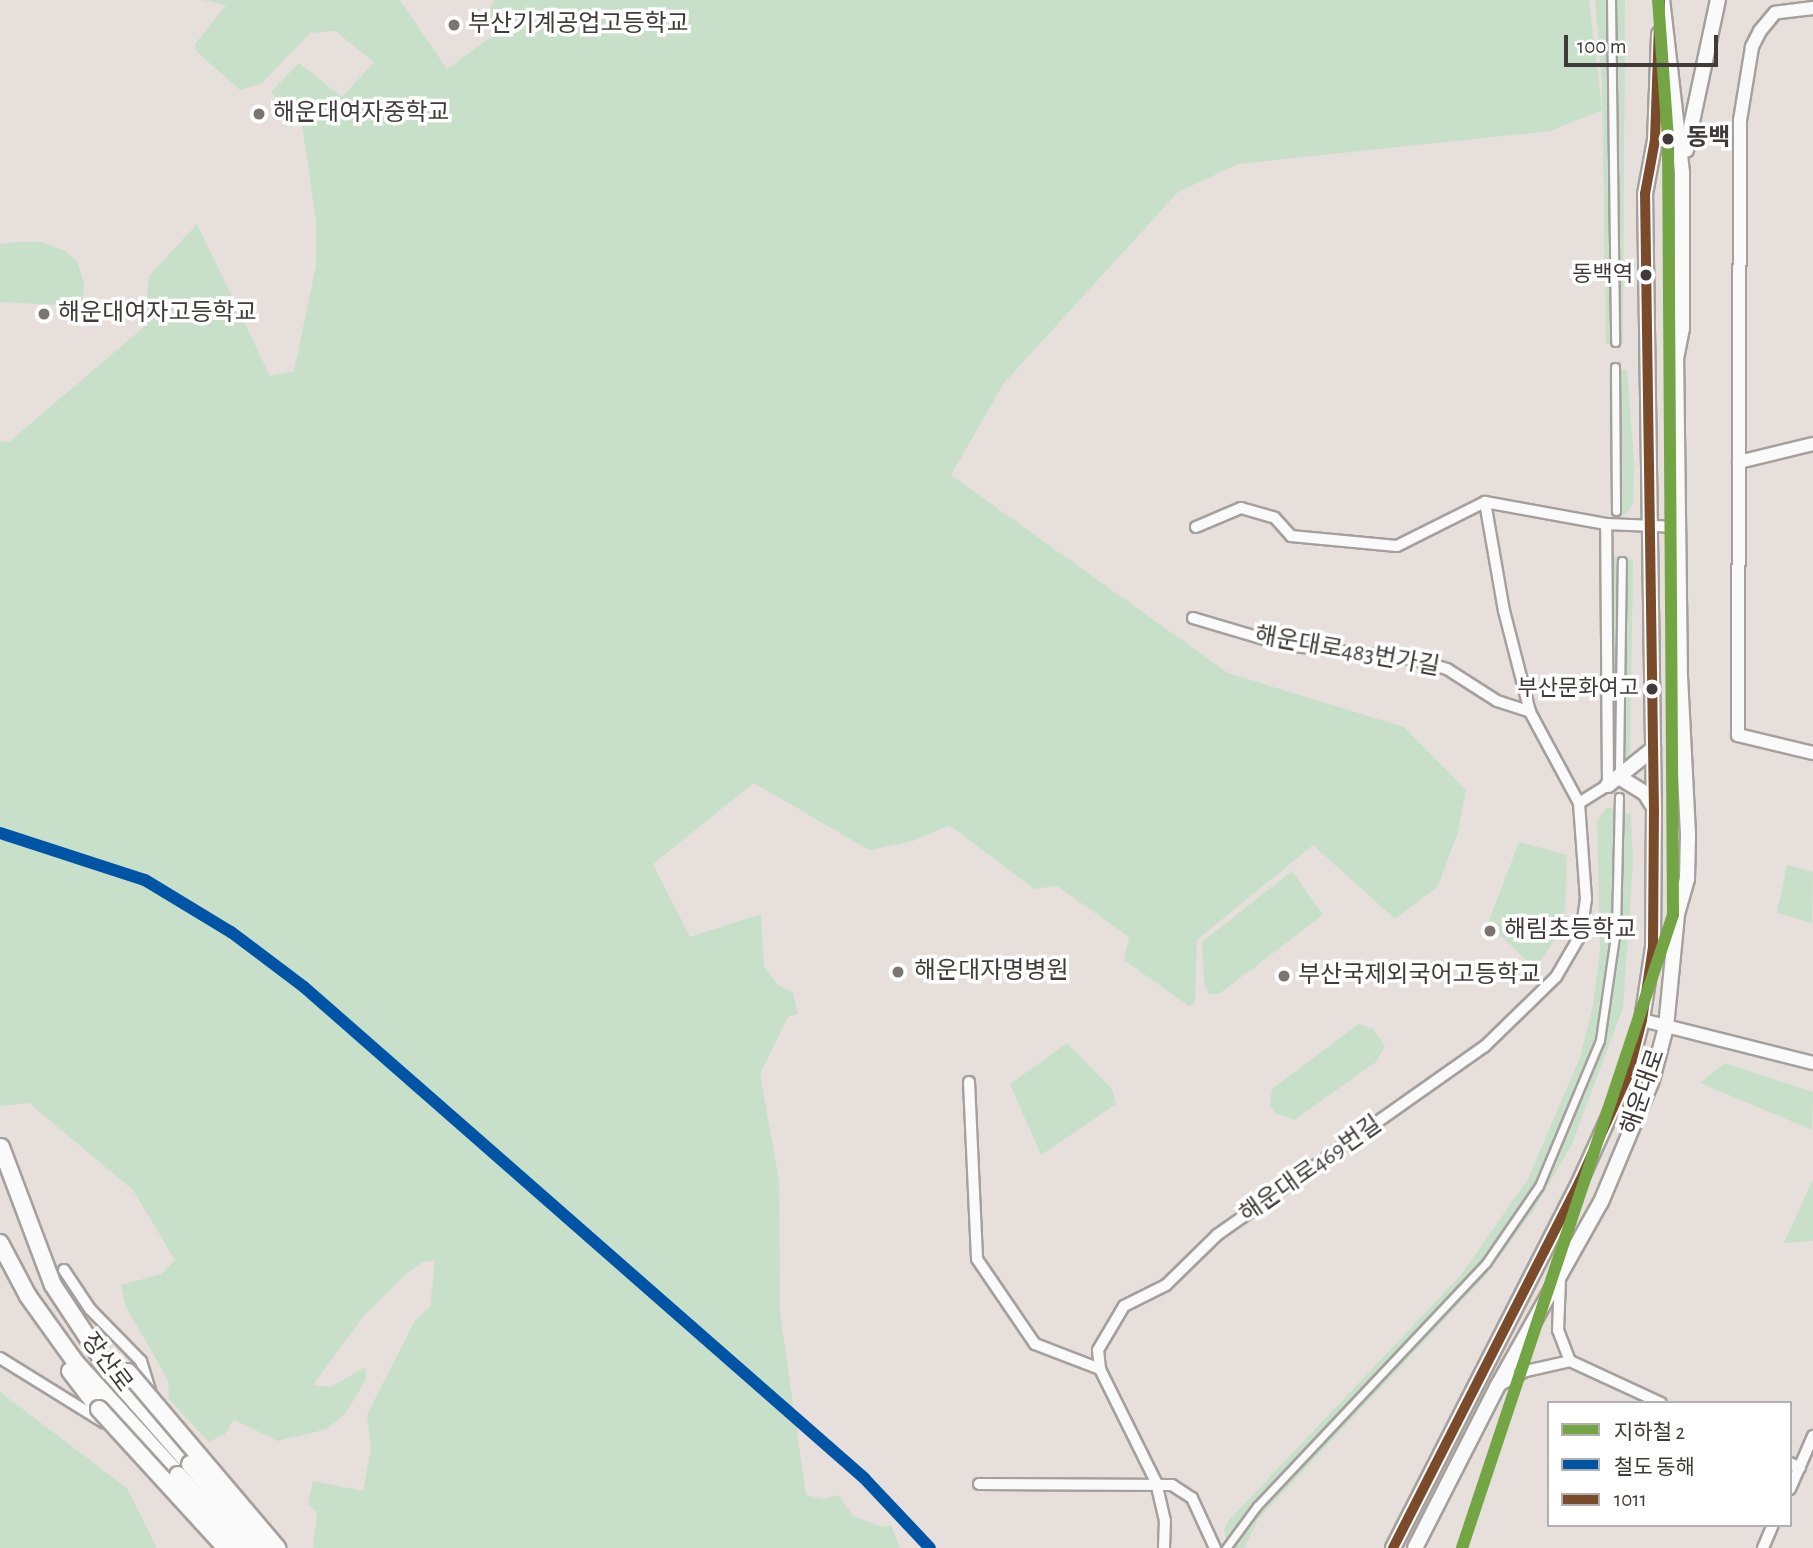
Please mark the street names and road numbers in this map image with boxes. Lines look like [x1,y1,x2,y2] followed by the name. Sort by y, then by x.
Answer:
[1252,622,1442,682] street label: 해운대로483번가길
[1616,1046,1672,1138] street label: 해운대로
[1235,1110,1387,1230] street label: 해운대로469번길
[75,1328,137,1398] street label: 장산로

